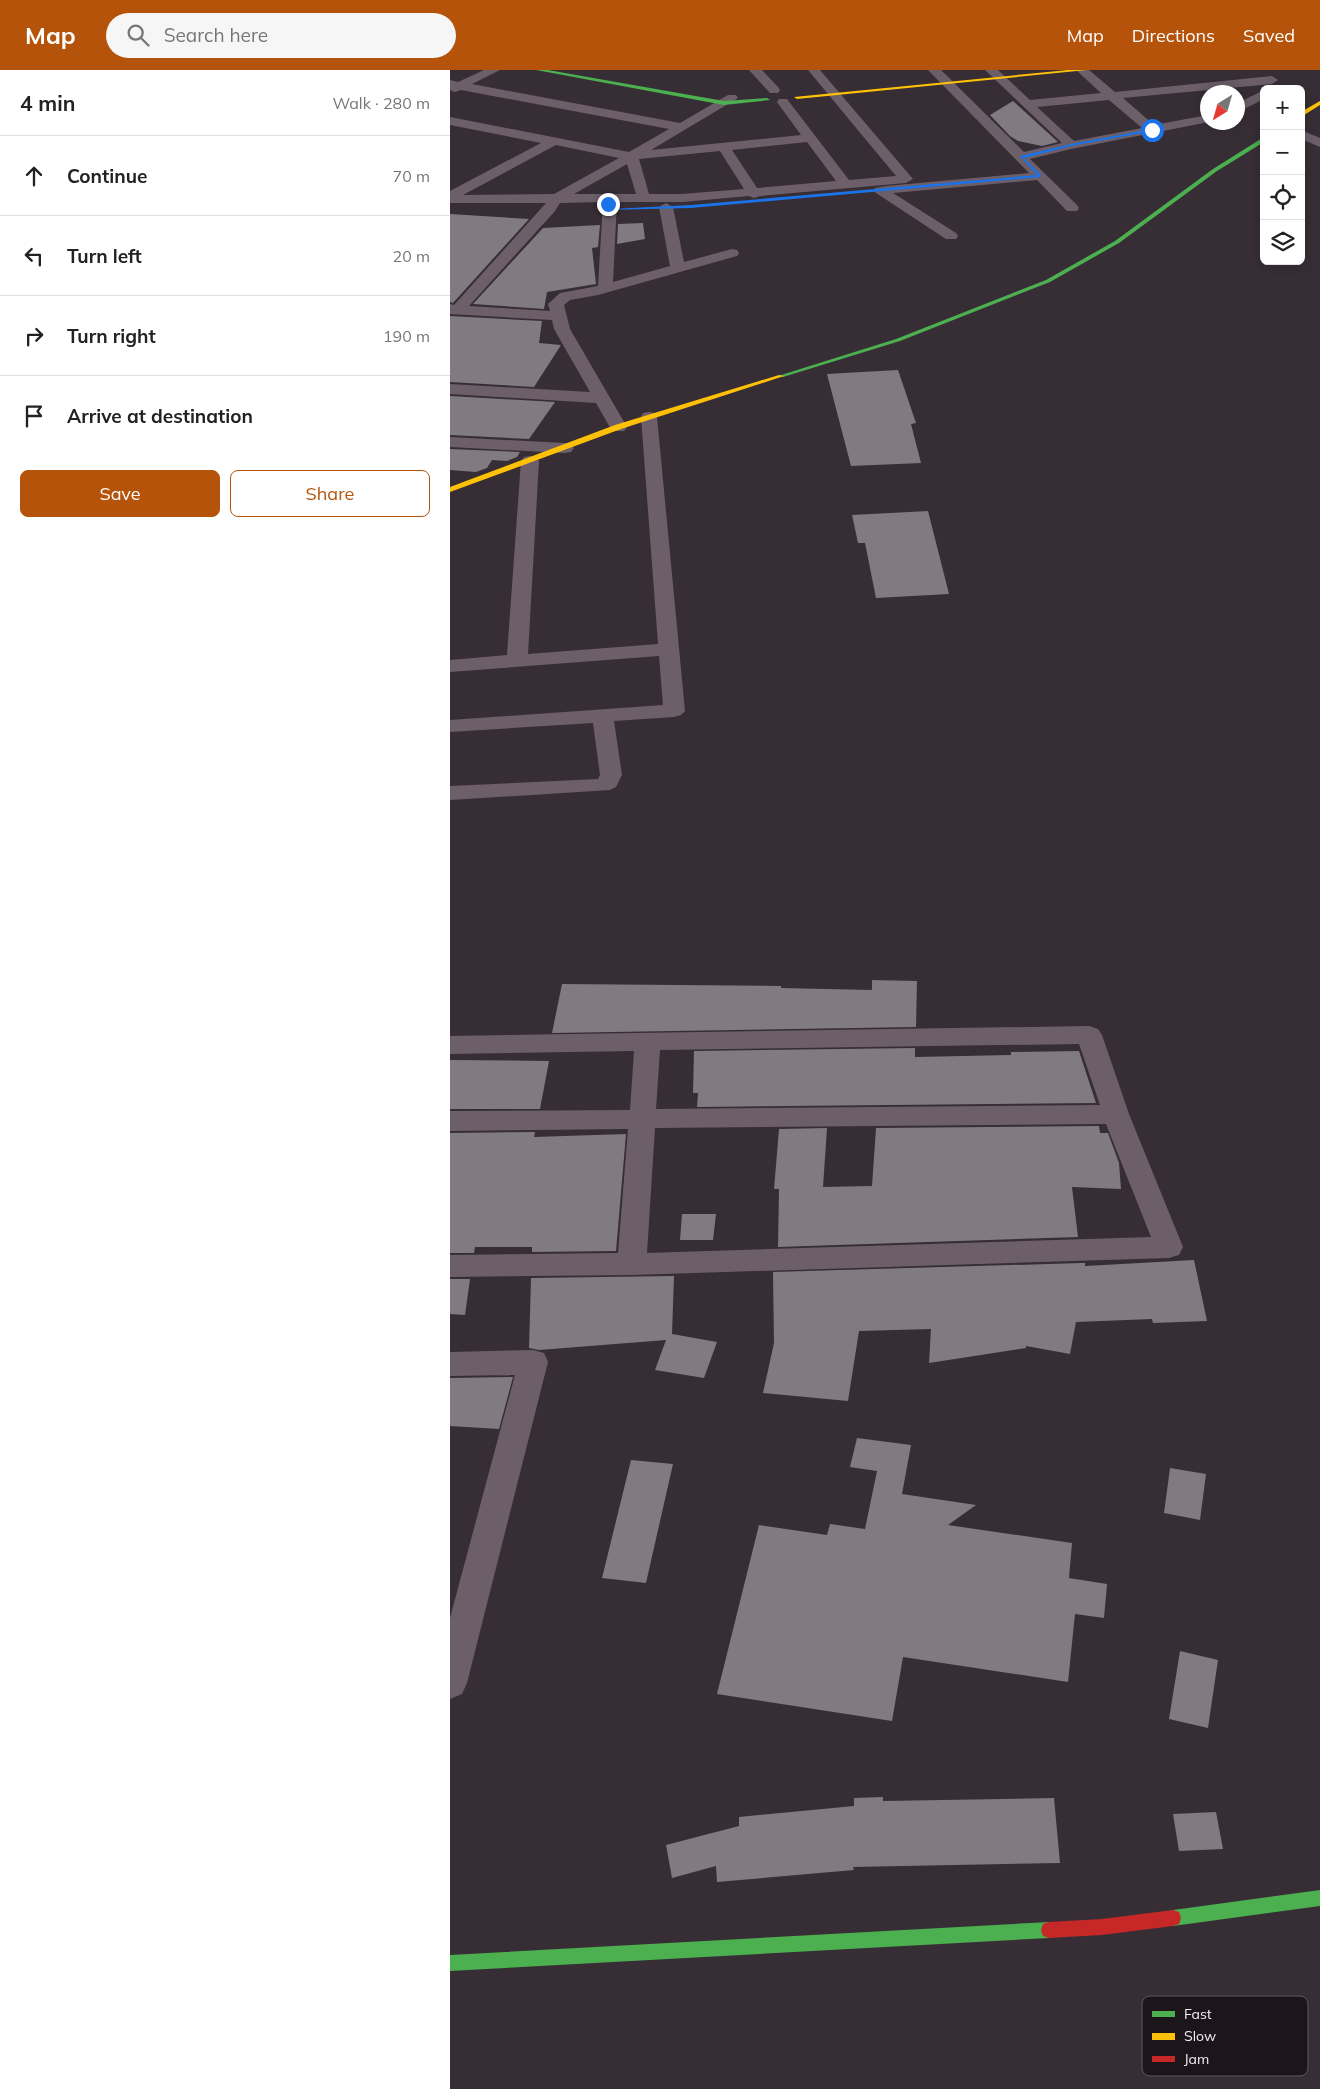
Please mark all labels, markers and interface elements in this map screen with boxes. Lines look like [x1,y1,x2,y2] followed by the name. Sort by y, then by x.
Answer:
[106,13,456,58] search box
[25,20,76,50] text: Map
[124,21,152,49] icon: search
[164,23,268,47] text: Search here
[1067,24,1104,47] text: Map
[1132,24,1215,47] text: Directions
[1243,24,1295,47] text: Saved
[1200,85,1245,130] north arrow
[1260,85,1305,265] map controls
[1260,85,1305,130] button: +
[20,90,75,116] text: 4 min
[332,93,430,113] text: Walk · 280 m
[1141,119,1164,142] route start
[1260,130,1305,175] button: −
[20,162,48,190] icon: ahead
[67,164,147,188] text: Continue
[393,166,430,186] text: 70 m
[1260,175,1305,220] button: locate
[597,193,620,216] route end
[1260,220,1305,265] button: layers
[20,242,48,270] icon: left
[67,244,142,268] text: Turn left
[393,246,430,266] text: 20 m
[20,322,48,350] icon: right
[67,324,156,348] text: Turn right
[383,326,430,346] text: 190 m
[20,402,48,430] icon: arrive
[67,404,253,428] text: Arrive at destination
[20,470,220,517] button: Save
[230,470,430,517] button: Share
[1142,1996,1308,2076] legend
[1184,2005,1212,2023] text: Fast
[1184,2027,1216,2045] text: Slow
[1184,2050,1209,2068] text: Jam

